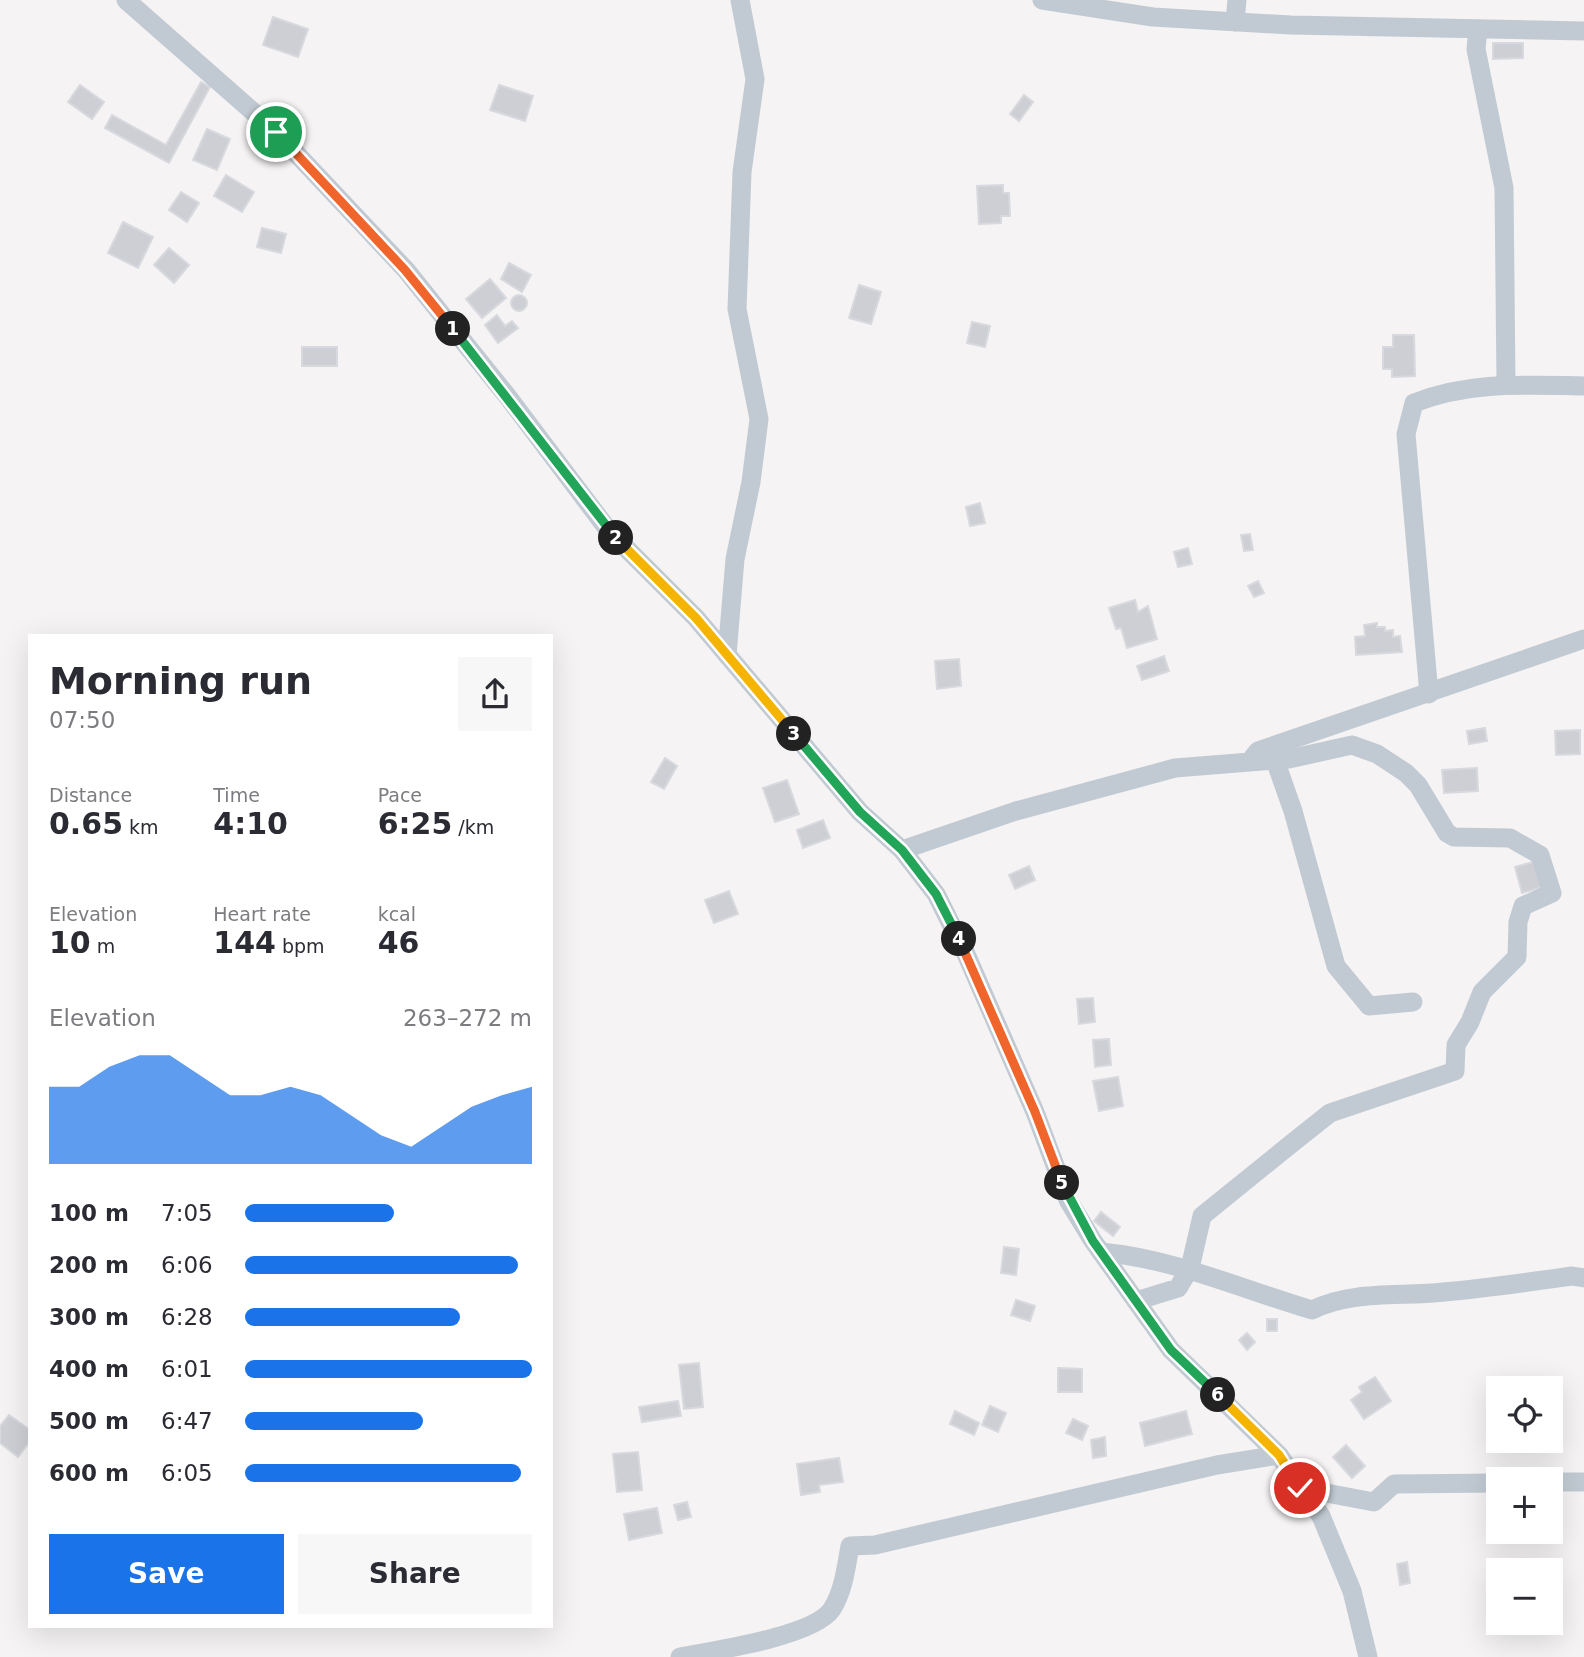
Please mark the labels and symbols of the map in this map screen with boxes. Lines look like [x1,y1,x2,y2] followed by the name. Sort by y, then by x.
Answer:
[246,102,306,162] pin
[435,312,470,346] pin: 1
[598,520,634,556] pin: 2
[776,716,812,752] pin: 3
[942,922,976,956] pin: 4
[1044,1166,1080,1200] pin: 5
[1200,1378,1236,1412] pin: 6
[1270,1458,1330,1518] pin

